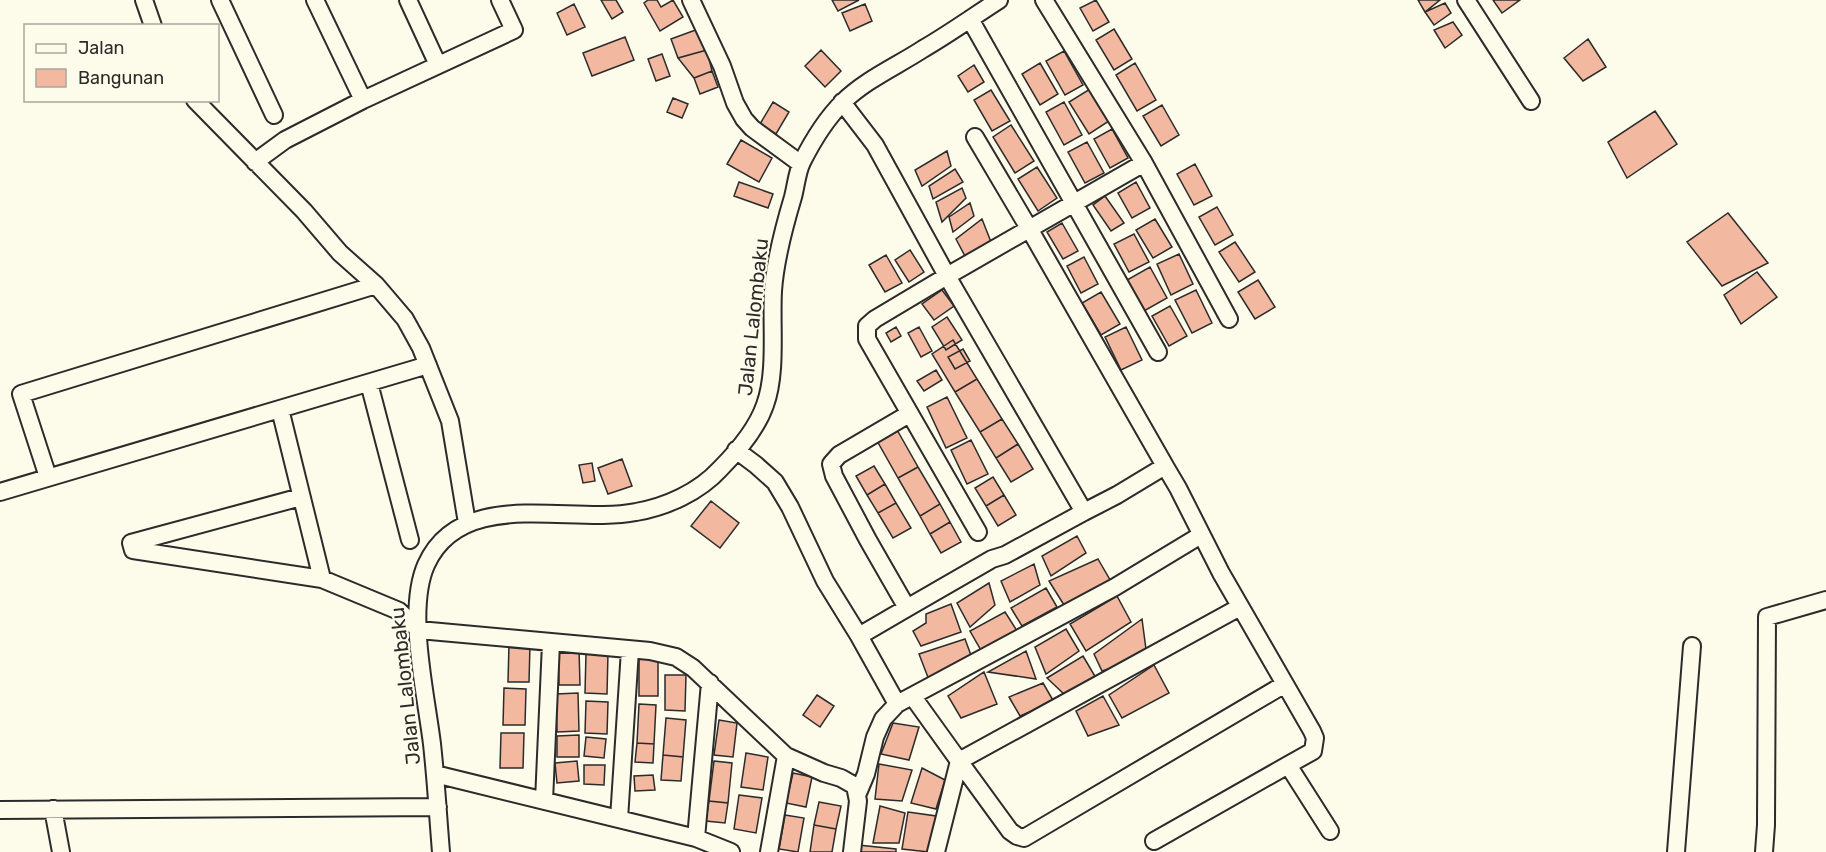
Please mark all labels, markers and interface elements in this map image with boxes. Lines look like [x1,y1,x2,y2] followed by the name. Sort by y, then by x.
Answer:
[24,24,219,102] legend
[78,37,125,59] text: Jalan
[78,67,164,89] text: Bangunan
[733,237,773,397] street label: Jalan Lalombaku
[385,606,425,766] street label: Jalan Lalombaku

